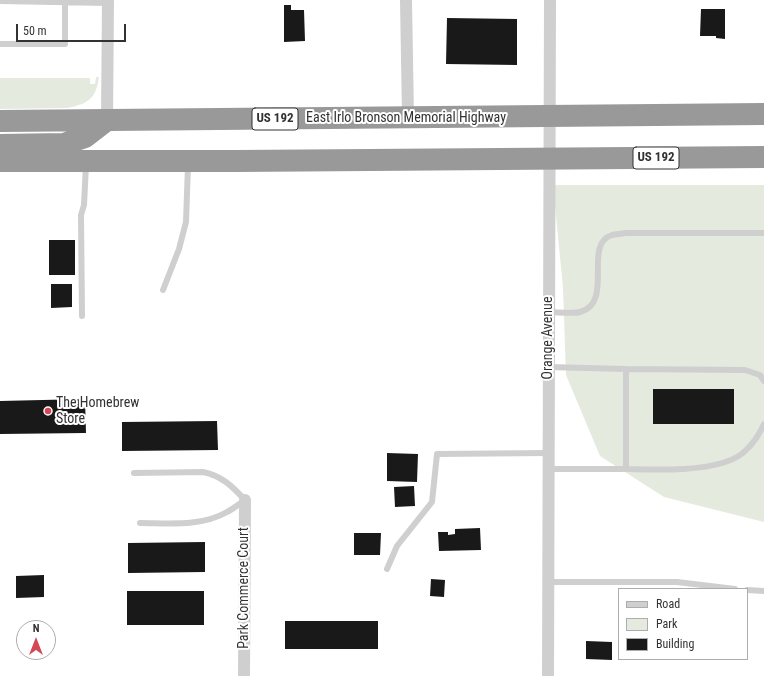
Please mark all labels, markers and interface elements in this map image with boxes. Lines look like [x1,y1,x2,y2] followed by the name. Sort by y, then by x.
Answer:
[18,16,128,42] scale bar
[23,24,47,38] text: 50 m
[252,108,298,130] road number: US 192
[306,110,506,126] street label: East Irlo Bronson Memorial Highway
[633,147,679,169] road number: US 192
[540,297,556,379] street label: Orange Avenue
[56,395,139,428] place label: The Homebrew Store
[43,406,53,416] marker: The Homebrew Store
[236,527,252,649] street label: Park Commerce Court
[618,588,748,660] legend
[656,597,680,611] text: Road
[656,617,677,631] text: Park
[16,620,56,660] north arrow
[33,622,39,635] text: N
[656,637,694,651] text: Building

